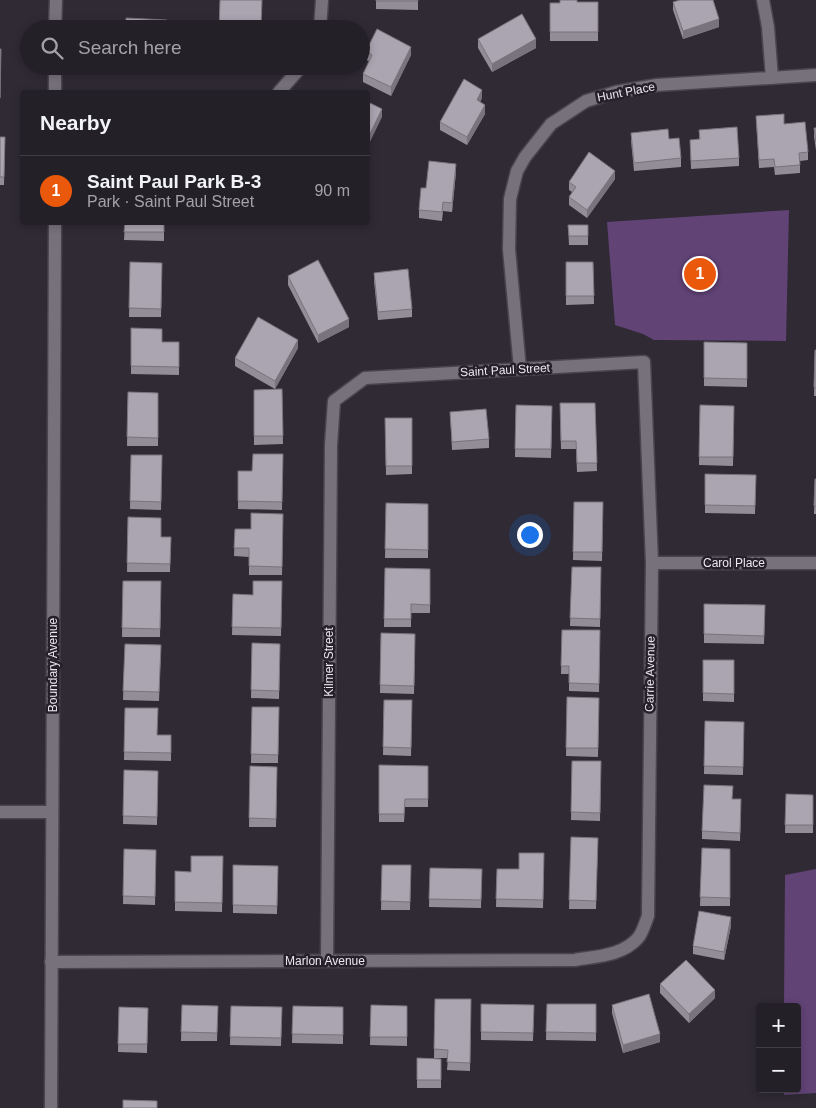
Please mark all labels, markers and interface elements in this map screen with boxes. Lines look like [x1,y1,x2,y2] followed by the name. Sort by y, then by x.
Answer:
[20,20,370,75] search box
[38,34,66,62] icon: search
[78,37,182,58] text: Search here
[596,79,656,104] street label: Hunt Place
[40,111,111,134] text: Nearby
[87,171,261,192] text: Saint Paul Park B-3
[52,182,60,199] text: 1
[314,182,350,199] text: 90 m
[87,193,254,210] text: Park · Saint Paul Street
[684,255,716,293] pin: 1
[460,361,551,379] street label: Saint Paul Street
[517,522,543,548] your location
[703,556,765,570] street label: Carol Place
[46,617,60,712] street label: Boundary Avenue
[322,627,336,697] street label: Kilmer Street
[642,636,658,712] street label: Carrie Avenue
[285,954,365,968] street label: Marlon Avenue
[756,1003,801,1093] map controls
[756,1003,801,1048] button: +
[756,1048,801,1093] button: −

